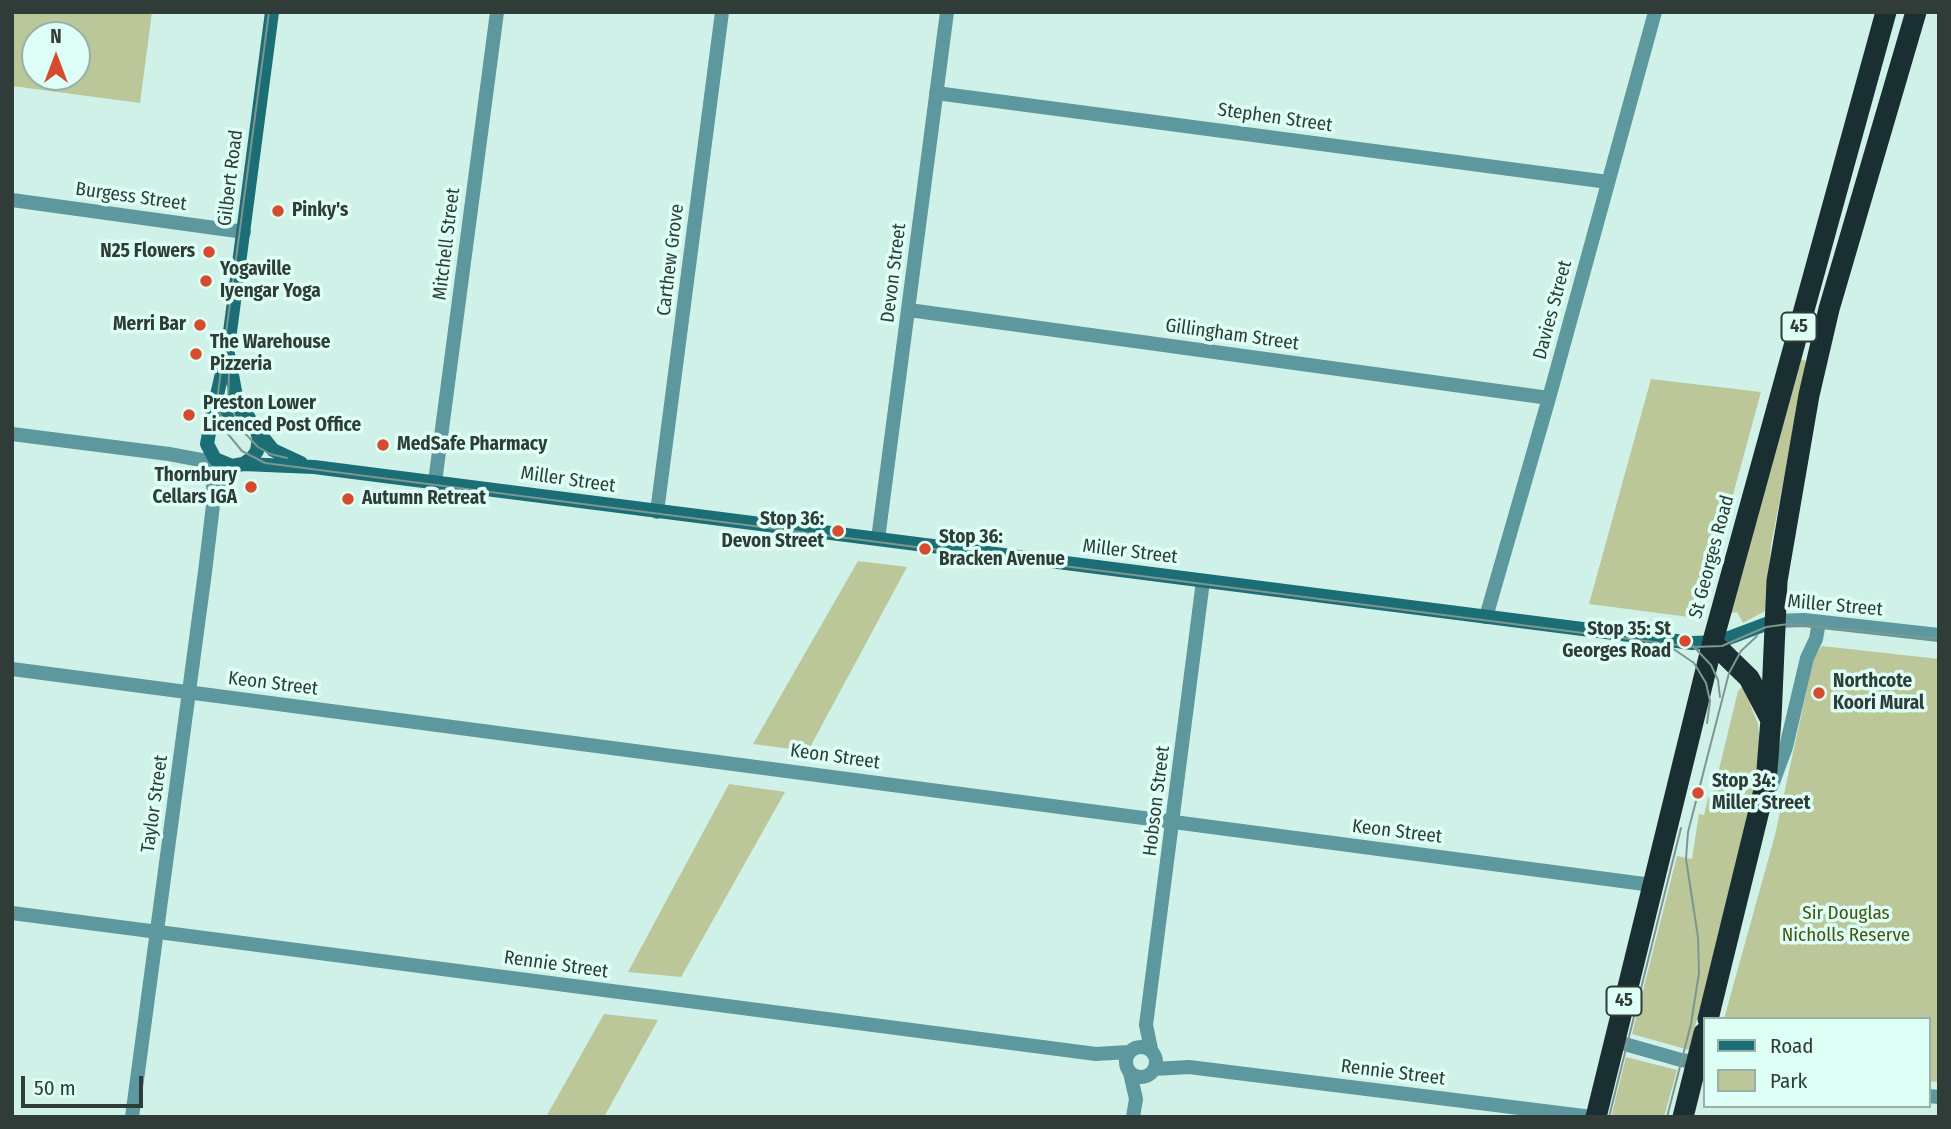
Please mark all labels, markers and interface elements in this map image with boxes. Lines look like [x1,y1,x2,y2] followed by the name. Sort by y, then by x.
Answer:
[21,21,91,91] north arrow
[50,25,62,48] text: N
[1216,99,1334,137] street label: Stephen Street
[214,129,248,227] street label: Gilbert Road
[74,178,188,216] street label: Burgess Street
[429,187,465,301] street label: Mitchell Street
[292,200,348,222] place label: Pinky's
[270,203,286,219] marker: Pinky's
[653,203,689,317] street label: Carthew Grove
[877,222,911,324] street label: Devon Street
[100,241,195,263] place label: N25 Flowers
[201,244,217,260] marker: N25 Flowers
[1529,258,1577,362] street label: Davies Street
[220,259,321,303] place label: Yogaville Iyengar Yoga
[198,273,214,289] marker: Yogaville Iyengar Yoga
[1782,312,1816,342] road number: 45
[113,314,186,336] place label: Merri Bar
[1164,314,1300,356] street label: Gillingham Street
[192,317,208,333] marker: Merri Bar
[210,332,330,376] place label: The Warehouse Pizzeria
[188,346,204,362] marker: The Warehouse Pizzeria
[203,393,361,437] place label: Preston Lower Licenced Post Office
[181,407,197,423] marker: Preston Lower Licenced Post Office
[397,434,547,456] place label: MedSafe Pharmacy
[375,437,391,453] marker: MedSafe Pharmacy
[519,462,617,498] street label: Miller Street
[152,465,237,509] place label: Thornbury Cellars IGA
[243,479,259,495] marker: Thornbury Cellars IGA
[362,488,486,510] place label: Autumn Retreat
[340,491,356,507] marker: Autumn Retreat
[1685,493,1739,621] street label: St Georges Road
[721,509,824,553] place label: Stop 36: Devon Street
[830,523,846,539] marker: Stop 36: Devon Street
[939,527,1065,571] place label: Stop 36: Bracken Avenue
[1081,535,1179,569] street label: Miller Street
[917,541,933,557] marker: Stop 36: Bracken Avenue
[1786,590,1884,622] street label: Miller Street
[1562,619,1671,663] place label: Stop 35: St Georges Road
[1677,633,1693,649] marker: Stop 35: St Georges Road
[227,667,319,701] street label: Keon Street
[1833,671,1924,715] place label: Northcote Koori Mural
[1811,685,1827,701] marker: Northcote Koori Mural
[789,739,881,775] street label: Keon Street
[1139,745,1175,857] street label: Hobson Street
[137,754,173,854] street label: Taylor Street
[1712,771,1810,815] place label: Stop 34: Miller Street
[1690,785,1706,801] marker: Stop 34: Miller Street
[1351,815,1443,849] street label: Keon Street
[1782,903,1910,947] park label: Sir Douglas Nicholls Reserve
[503,946,609,984] street label: Rennie Street
[1606,986,1642,1016] road number: 45
[1702,1017,1930,1108] legend
[1770,1033,1814,1059] text: Road
[1340,1055,1446,1091] street label: Rennie Street
[24,1062,147,1106] scale bar
[1770,1068,1807,1094] text: Park
[34,1075,76,1101] text: 50 m

